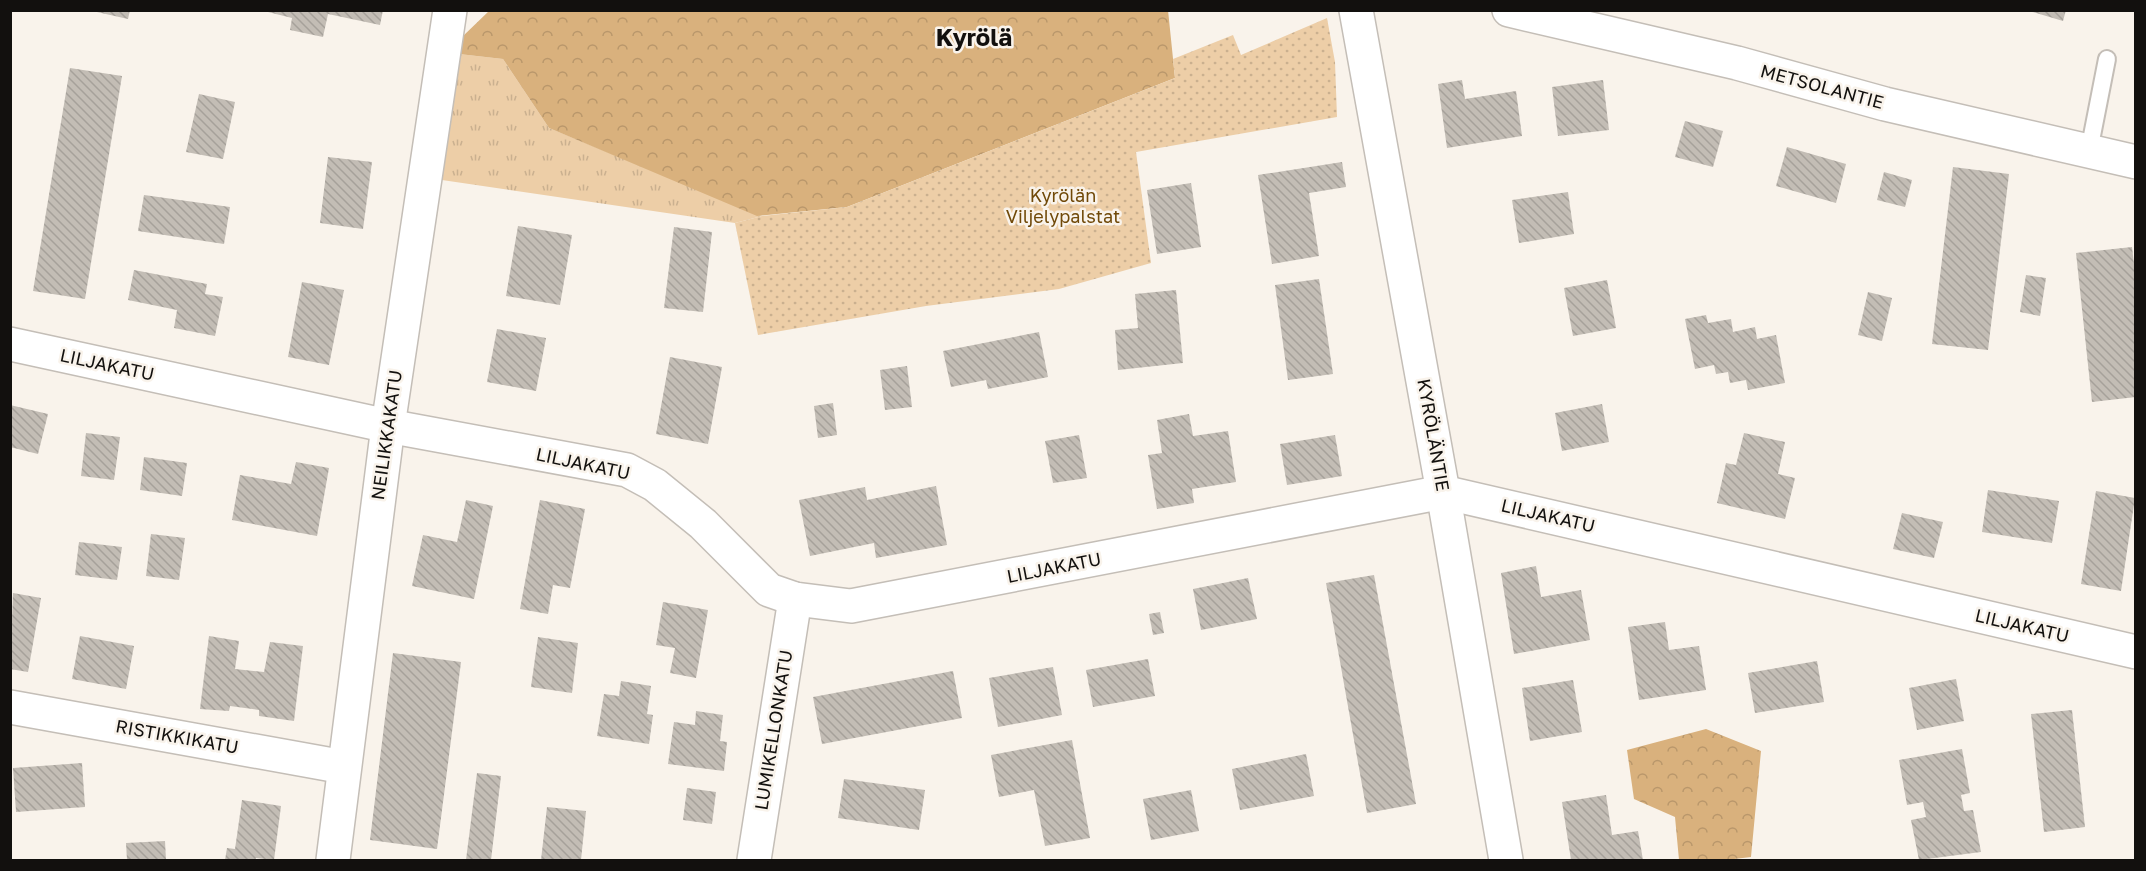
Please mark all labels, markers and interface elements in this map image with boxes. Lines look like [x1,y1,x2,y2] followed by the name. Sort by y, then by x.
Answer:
[936,22,1012,51] district label: Kyrölä
[1758,59,1886,113] street label: METSOLANTIE
[1006,184,1120,227] park label: Kyrölän Viljelypalstat
[58,343,156,385] street label: LILJAKATU
[366,368,406,501] street label: NEILIKKAKATU
[1413,377,1455,493] street label: KYRÖLÄNTIE
[534,442,632,484] street label: LILJAKATU
[1499,494,1597,536] street label: LILJAKATU
[1005,547,1103,587] street label: LILJAKATU
[1973,604,2071,646] street label: LILJAKATU
[749,648,797,812] street label: LUMIKELLONKATU
[114,714,240,758] street label: RISTIKKIKATU

